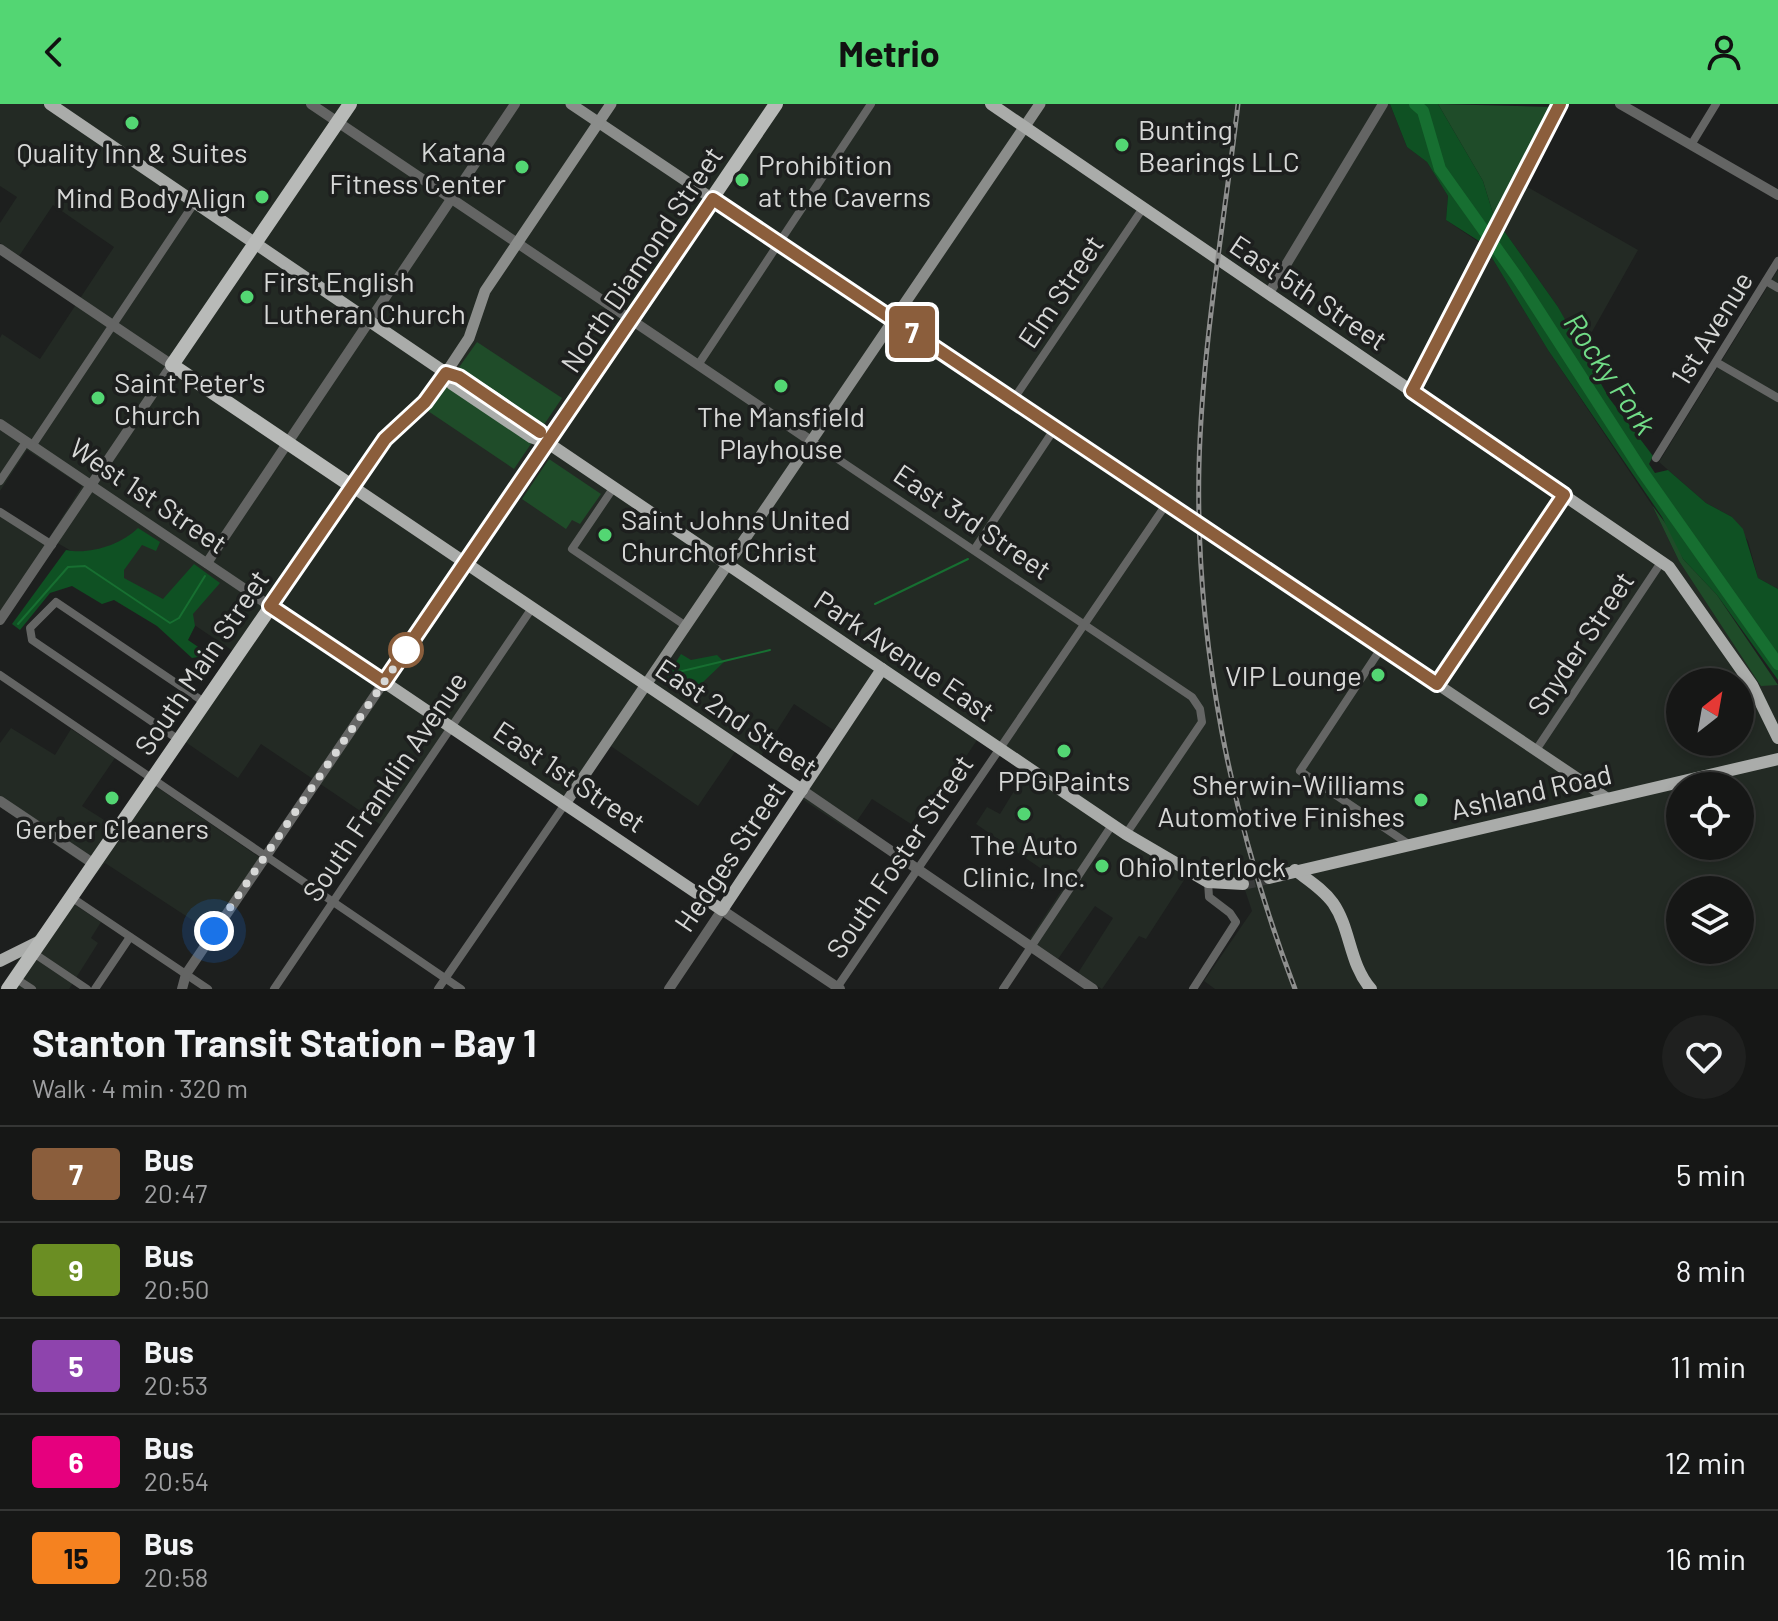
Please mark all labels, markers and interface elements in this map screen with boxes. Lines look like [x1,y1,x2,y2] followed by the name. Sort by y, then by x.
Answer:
[32,30,76,74] icon: back
[1702,30,1746,74] icon: person
[838,31,940,74] text: Metrio
[1138,112,1300,178] place label: Bunting Bearings LLC
[123,114,141,132] marker: Quality Inn & Suites
[329,134,506,200] place label: Katana Fitness Center
[16,135,248,169] place label: Quality Inn & Suites
[1113,136,1131,154] marker: Bunting Bearings LLC
[553,140,729,378] street label: North Diamond Street
[758,147,931,213] place label: Prohibition at the Caverns
[513,158,531,176] marker: Katana Fitness Center
[733,171,751,189] marker: Prohibition at the Caverns
[56,180,246,214] place label: Mind Body Align
[253,188,271,206] marker: Mind Body Align
[1224,227,1394,357] street label: East 5th Street
[1010,228,1110,354] street label: Elm Street
[263,264,466,330] place label: First English Lutheran Church
[1663,265,1759,391] street label: 1st Avenue
[238,288,256,306] marker: First English Lutheran Church
[1557,305,1665,441] water label: Rocky Fork
[886,306,938,358] line badge: 7
[905,315,919,349] text: 7
[114,365,266,431] place label: Saint Peter's Church
[772,377,790,395] marker: The Mansfield Playhouse
[89,389,107,407] marker: Saint Peter's Church
[697,399,865,465] place label: The Mansfield Playhouse
[64,430,234,560] street label: West 1st Street
[888,456,1058,586] street label: East 3rd Street
[621,502,851,568] place label: Saint Johns United Church of Christ
[596,526,614,544] marker: Saint Johns United Church of Christ
[126,563,276,761] street label: South Main Street
[1519,565,1641,721] street label: Snyder Street
[808,582,1002,728] street label: Park Avenue East
[389,633,423,667] unlabelled marker
[650,650,824,784] street label: East 2nd Street
[1225,658,1362,692] place label: VIP Lounge
[294,665,474,907] street label: South Franklin Avenue
[1369,666,1387,684] marker: VIP Lounge
[1666,668,1754,756] north arrow
[1666,668,1754,964] map controls
[488,713,652,839] street label: East 1st Street
[1055,742,1073,760] marker: PPG Paints
[818,748,980,964] street label: South Foster Street
[1447,756,1615,826] street label: Ashland Road
[998,763,1130,797] place label: PPG Paints
[1157,767,1405,833] place label: Sherwin-Williams Automotive Finishes
[1666,772,1754,860] button: locate
[666,774,792,938] street label: Hedges Street
[103,789,121,807] marker: Gerber Cleaners
[1412,791,1430,809] marker: Sherwin-Williams Automotive Finishes
[1015,805,1033,823] marker: The Auto Clinic, Inc.
[15,811,209,845] place label: Gerber Cleaners
[962,827,1086,893] place label: The Auto Clinic, Inc.
[1118,849,1286,883] place label: Ohio Interlock
[1093,857,1111,875] marker: Ohio Interlock
[1666,876,1754,964] button: layers
[194,911,234,951] your location
[1662,1015,1746,1099] button: heart
[32,1019,536,1065] text: Stanton Transit Station - Bay 1
[32,1072,248,1103] text: Walk · 4 min · 320 m
[144,1141,194,1177] text: Bus
[1676,1156,1746,1192] text: 5 min
[69,1157,83,1191] text: 7
[144,1177,207,1208] text: 20:47
[144,1237,194,1273] text: Bus
[1676,1252,1746,1288] text: 8 min
[69,1253,83,1287] text: 9
[144,1273,210,1304] text: 20:50
[144,1333,194,1369] text: Bus
[1670,1348,1746,1384] text: 11 min
[68,1349,84,1383] text: 5
[144,1369,208,1400] text: 20:53
[144,1429,194,1465] text: Bus
[1665,1444,1746,1480] text: 12 min
[68,1445,84,1479] text: 6
[144,1465,209,1496] text: 20:54
[144,1525,194,1561] text: Bus
[1665,1540,1746,1576] text: 16 min
[63,1541,89,1575] text: 15
[144,1561,208,1592] text: 20:58

